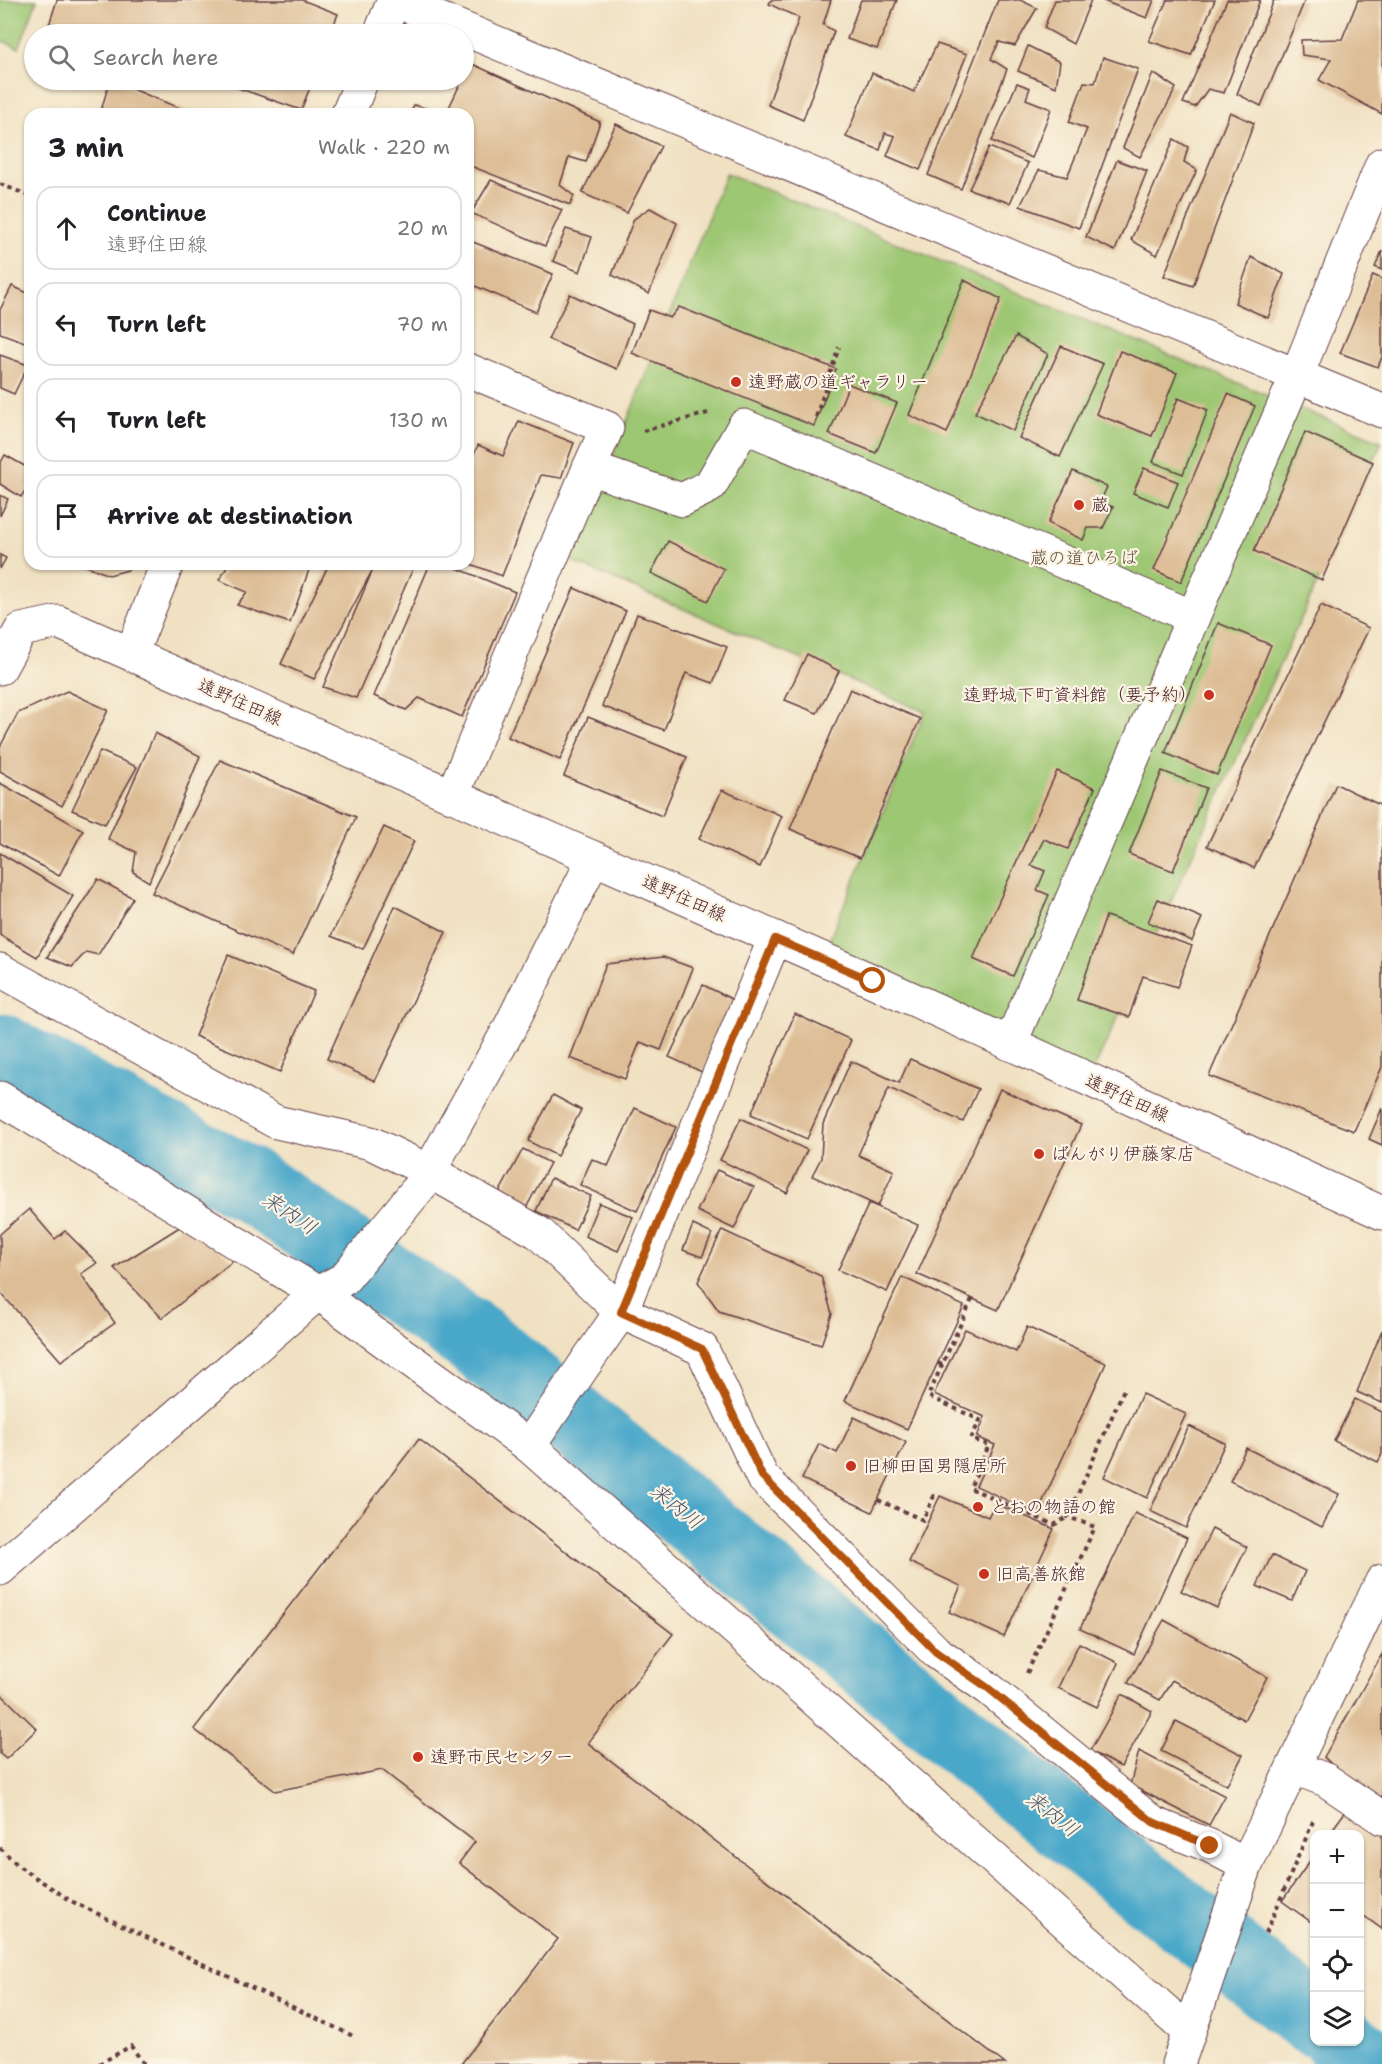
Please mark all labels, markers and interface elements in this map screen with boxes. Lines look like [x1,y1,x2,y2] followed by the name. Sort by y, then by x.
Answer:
[24,24,474,90] search box
[45,41,78,74] icon: search
[93,43,219,72] text: Search here
[48,130,124,165] text: 3 min
[318,134,450,160] text: Walk · 220 m
[107,199,207,228] text: Continue
[50,212,83,245] icon: ahead
[397,215,448,241] text: 20 m
[107,231,207,257] text: 遠野住田線
[50,308,83,341] icon: left
[107,310,206,339] text: Turn left
[396,311,448,337] text: 70 m
[748,370,928,394] place label: 遠野蔵の道ギャラリー
[729,375,743,389] marker: 遠野蔵の道ギャラリー
[50,404,83,437] icon: left
[107,406,206,435] text: Turn left
[389,407,448,433] text: 130 m
[1091,493,1109,517] place label: 蔵
[1072,498,1086,512] marker: 蔵
[50,500,83,533] icon: arrive
[107,502,353,531] text: Arrive at destination
[1030,546,1138,570] park label: 蔵の道ひろば
[194,673,286,731] street label: 遠野住田線
[963,683,1197,707] place label: 遠野城下町資料館（要予約）
[1202,688,1216,702] marker: 遠野城下町資料館（要予約）
[638,869,730,927] street label: 遠野住田線
[859,967,885,993] route start
[1081,1068,1173,1128] street label: 遠野住田線
[1051,1142,1195,1166] place label: ばんがり伊藤家店
[1032,1147,1046,1161] marker: ばんがり伊藤家店
[258,1185,322,1241] water label: 来内川
[863,1454,1007,1478] place label: 旧柳田国男隠居所
[844,1459,858,1473] marker: 旧柳田国男隠居所
[646,1477,708,1535] water label: 来内川
[990,1495,1116,1519] place label: とおの物語の館
[971,1500,985,1514] marker: とおの物語の館
[996,1562,1086,1586] place label: 旧高善旅館
[977,1567,991,1581] marker: 旧高善旅館
[430,1745,573,1769] place label: 遠野市民センター
[411,1750,425,1764] marker: 遠野市民センター
[1021,1785,1085,1843] water label: 来内川
[1310,1830,1364,2046] map controls
[1310,1830,1364,1884] button: +
[1196,1832,1222,1858] route end
[1310,1884,1364,1938] button: −
[1310,1938,1364,1992] button: locate
[1310,1992,1364,2046] button: layers

